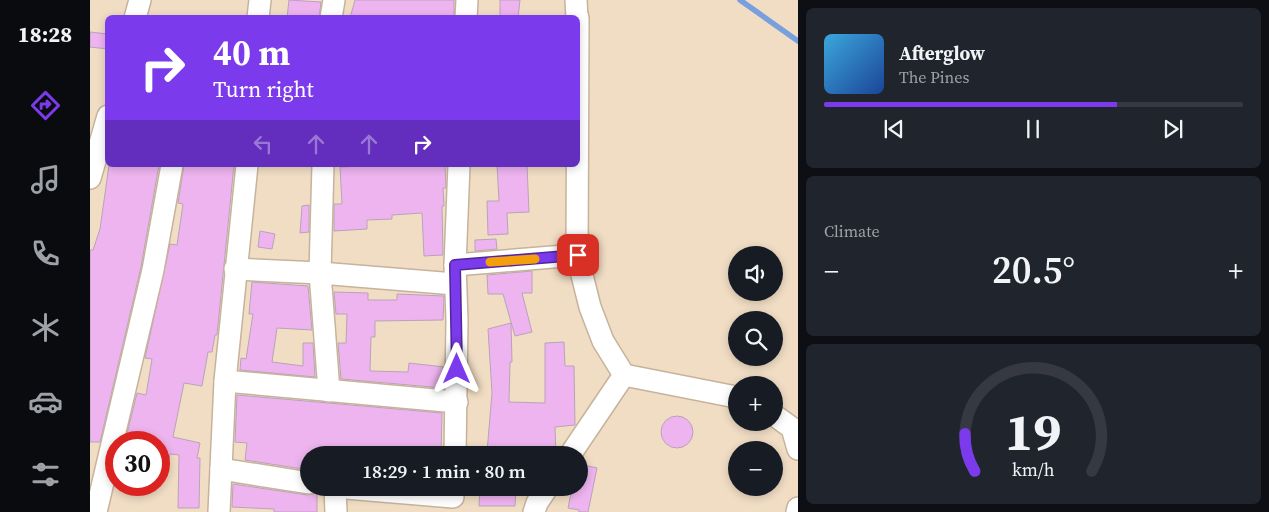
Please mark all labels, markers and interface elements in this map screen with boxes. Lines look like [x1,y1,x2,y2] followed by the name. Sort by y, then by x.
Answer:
[18,19,72,49] text: 18:28
[213,29,290,77] text: 40 m
[130,35,195,100] icon: right
[899,40,985,66] text: Afterglow
[899,66,969,88] text: The Pines
[213,74,314,104] text: Turn right
[28,88,63,123] icon: directions
[880,115,908,143] icon: previous
[1019,115,1047,143] icon: pause
[1159,115,1187,143] icon: next
[249,130,277,158] icon: left
[302,130,330,158] icon: ahead
[355,130,383,158] icon: ahead
[408,130,436,158] icon: right
[28,162,63,197] icon: music
[824,220,880,242] text: Climate
[557,234,599,276] pin
[28,236,63,271] icon: phone
[564,241,592,269] icon: arrive
[992,244,1075,296] text: 20.5°
[728,246,783,496] map controls
[728,246,783,301] button: sound
[824,252,839,290] text: −
[1228,252,1243,290] text: +
[28,310,63,345] icon: climate
[728,311,783,366] button: search
[430,342,482,394] position arrow
[728,376,783,431] button: +
[28,384,63,419] icon: car
[1005,396,1062,467] text: 19
[105,431,170,496] speed limit sign: 30
[728,441,783,496] button: −
[28,457,63,492] icon: filters
[1012,457,1055,482] text: km/h
[362,458,526,484] text: 18:29 · 1 min · 80 m

